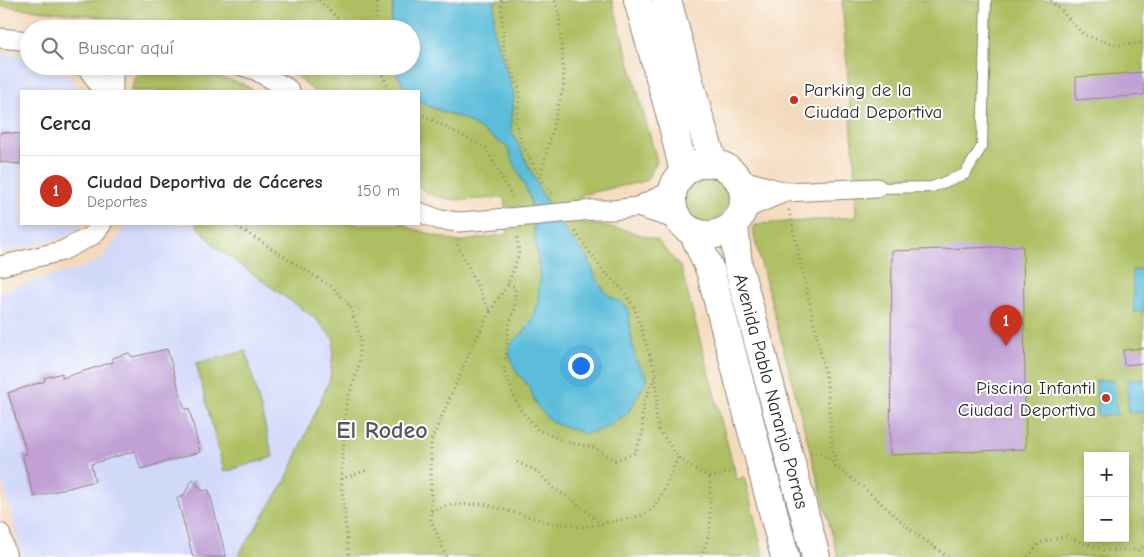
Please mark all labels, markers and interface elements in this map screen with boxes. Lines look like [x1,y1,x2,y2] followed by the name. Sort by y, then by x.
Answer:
[20,20,420,75] search box
[38,34,66,62] icon: search
[78,37,174,59] text: Buscar aquí
[804,79,942,123] place label: Parking de la Ciudad Deportiva
[788,94,800,106] marker: Parking de la Ciudad Deportiva
[40,111,91,135] text: Cerca
[87,171,323,193] text: Ciudad Deportiva de Cáceres
[53,182,59,200] text: 1
[357,182,400,200] text: 150 m
[87,193,147,211] text: Deportes
[729,271,813,511] street label: Avenida Pablo Naranjo Porras
[990,305,1022,346] pin: 1
[568,353,594,379] your location
[958,377,1096,421] place label: Piscina Infantil Ciudad Deportiva
[1100,392,1112,404] marker: Piscina Infantil Ciudad Deportiva
[336,416,428,444] district label: El Rodeo
[1084,452,1129,542] map controls
[1084,452,1129,497] button: +
[1084,497,1129,542] button: −

